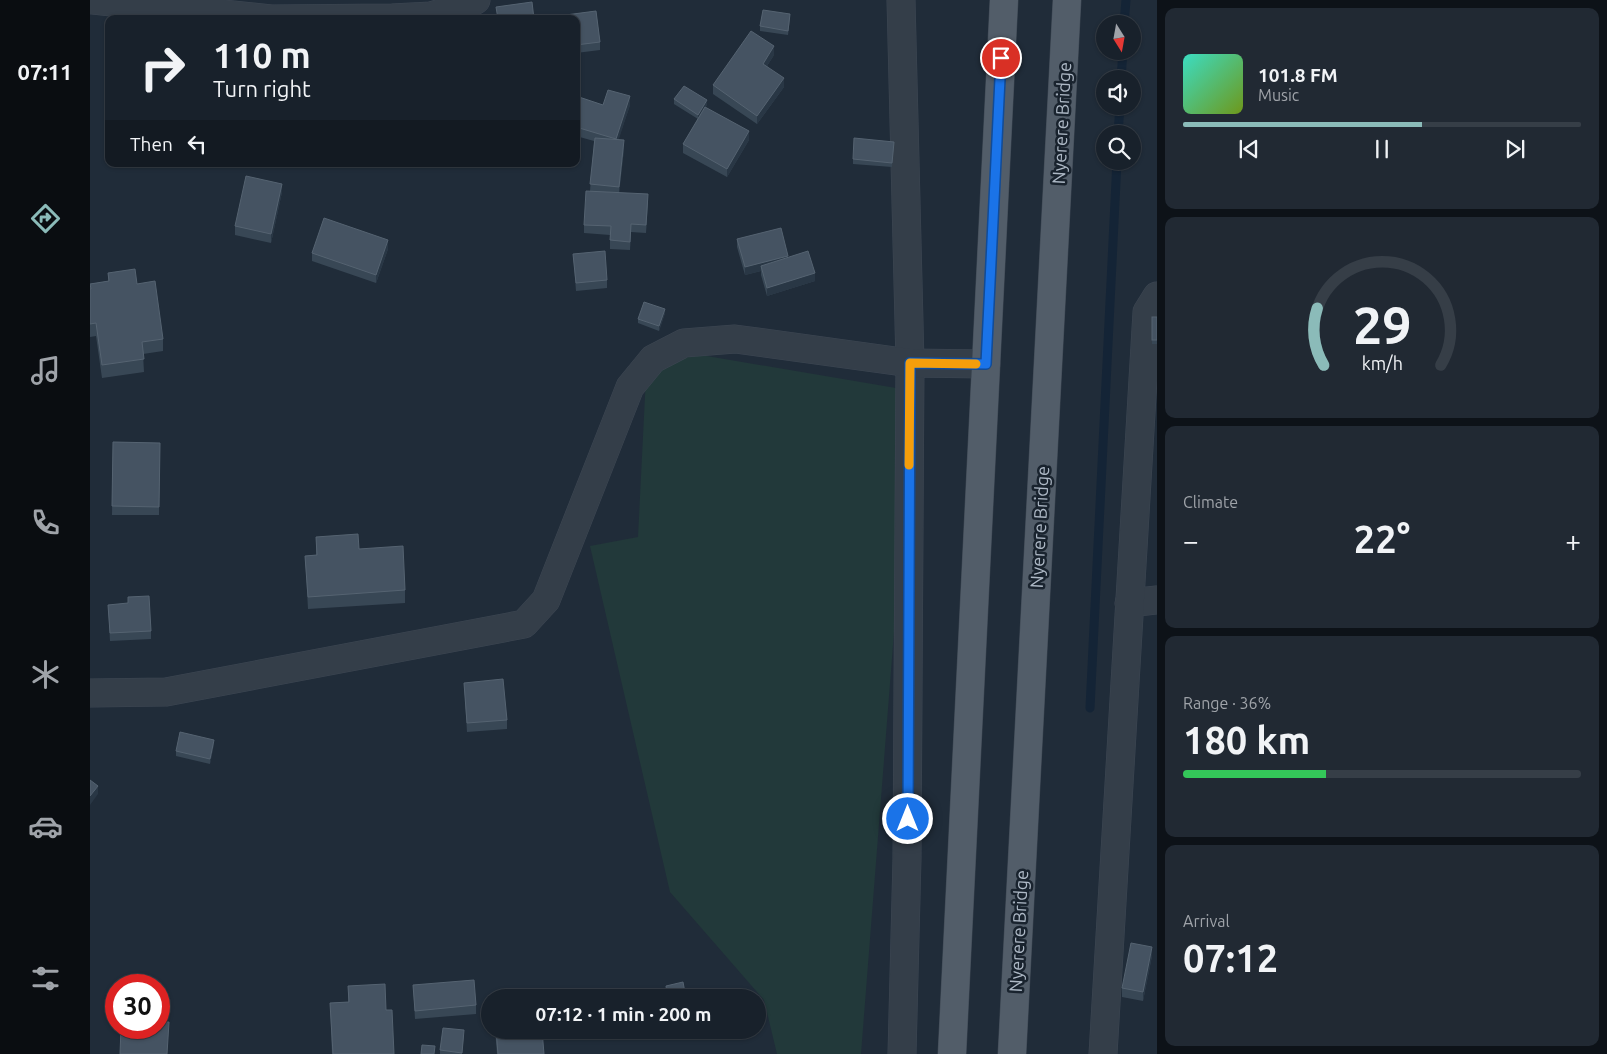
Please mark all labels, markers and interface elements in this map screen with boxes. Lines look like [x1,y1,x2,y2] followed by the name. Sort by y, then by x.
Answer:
[1096,15,1141,60] north arrow
[1096,15,1141,170] map controls
[130,35,195,100] icon: right
[213,35,311,75] text: 110 m
[980,37,1022,79] pin
[987,44,1015,72] icon: arrive
[17,59,73,84] text: 07:11
[1048,61,1074,185] street label: Nyerere Bridge
[1258,64,1338,86] text: 101.8 FM
[1096,70,1141,115] button: sound
[213,76,311,101] text: Turn right
[1258,86,1299,104] text: Music
[1096,125,1141,170] button: search
[183,130,211,158] icon: left
[130,133,173,155] text: Then
[1235,135,1263,163] icon: previous
[1368,135,1396,163] icon: pause
[1501,135,1529,163] icon: next
[28,201,63,236] icon: directions
[1353,296,1411,354] text: 29
[28,353,63,388] icon: music
[1361,353,1403,373] text: km/h
[1026,465,1052,589] street label: Nyerere Bridge
[1183,493,1238,511] text: Climate
[28,505,63,540] icon: phone
[1354,518,1410,560] text: 22°
[1183,525,1199,556] text: −
[1565,525,1581,556] text: +
[28,657,63,692] icon: climate
[1183,694,1271,712] text: Range · 36%
[1183,719,1310,761] text: 180 km
[881,792,933,844] position arrow
[28,809,63,844] icon: car
[1005,869,1031,993] street label: Nyerere Bridge
[1183,912,1230,930] text: Arrival
[1183,937,1278,979] text: 07:12
[28,961,63,996] icon: filters
[105,974,170,1039] speed limit sign: 30
[536,1003,711,1025] text: 07:12 · 1 min · 200 m

